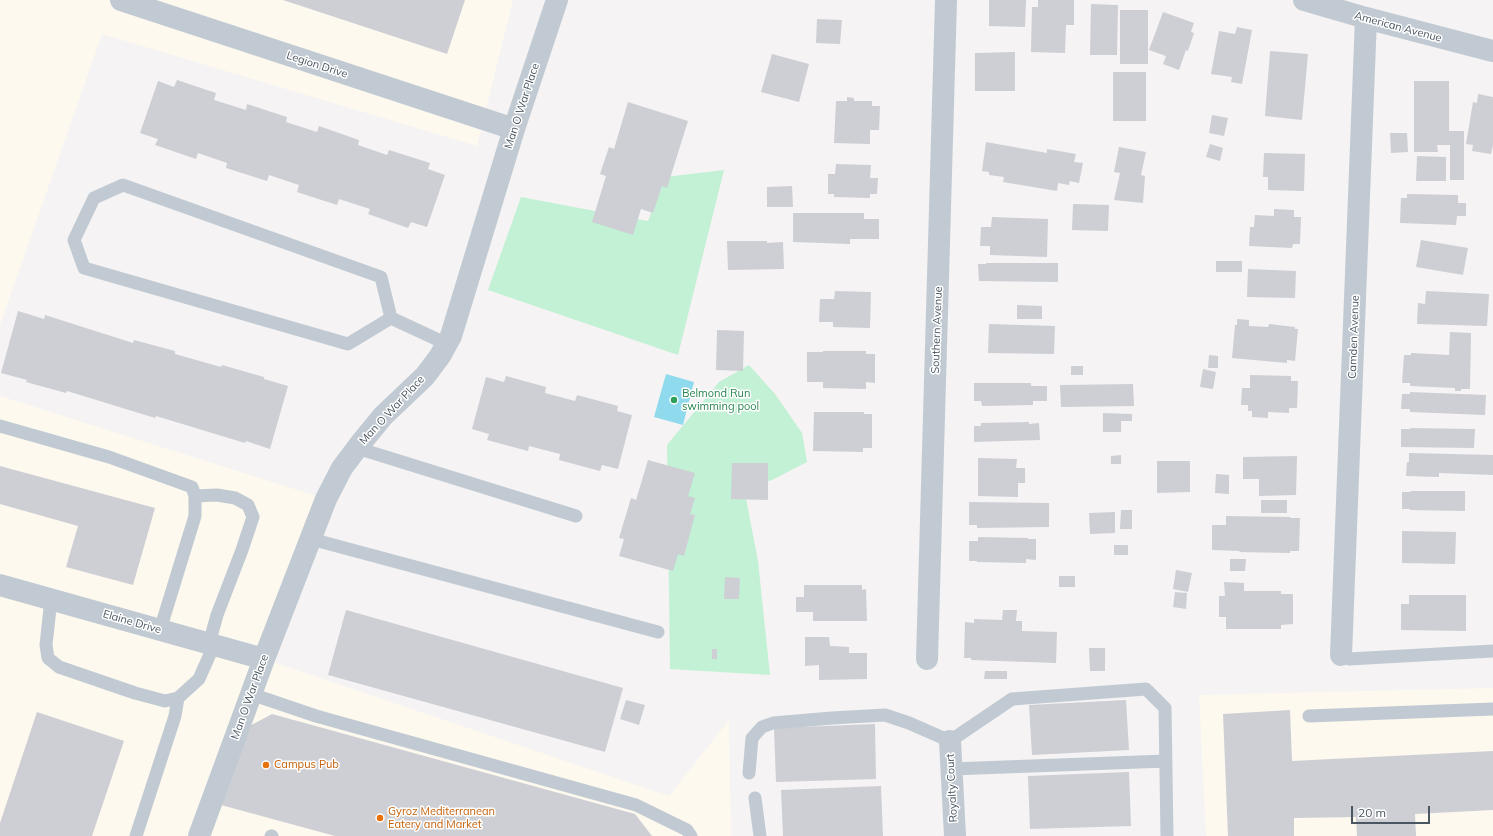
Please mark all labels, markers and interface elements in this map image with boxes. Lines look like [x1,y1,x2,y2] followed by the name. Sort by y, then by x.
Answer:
[1353,9,1443,45] street label: American Avenue
[285,49,349,81] street label: Legion Drive
[502,61,542,151] street label: Man O War Place
[929,286,945,374] street label: Southern Avenue
[1346,295,1362,379] street label: Camden Avenue
[357,373,427,447] street label: Man O War Place
[682,387,759,413] place label: Belmond Run swimming pool
[669,395,679,405] marker: Belmond Run swimming pool
[101,607,163,637] street label: Elaine Drive
[228,653,272,741] street label: Man O War Place
[944,753,960,823] street label: Royalty Court
[274,758,339,772] place label: Campus Pub
[261,760,271,770] marker: Campus Pub
[1353,798,1432,824] scale bar
[388,805,495,831] place label: Gyroz Mediterranean Eatery and Market
[1358,805,1386,820] text: 20 m
[375,813,385,823] marker: Gyroz Mediterranean Eatery and Market

